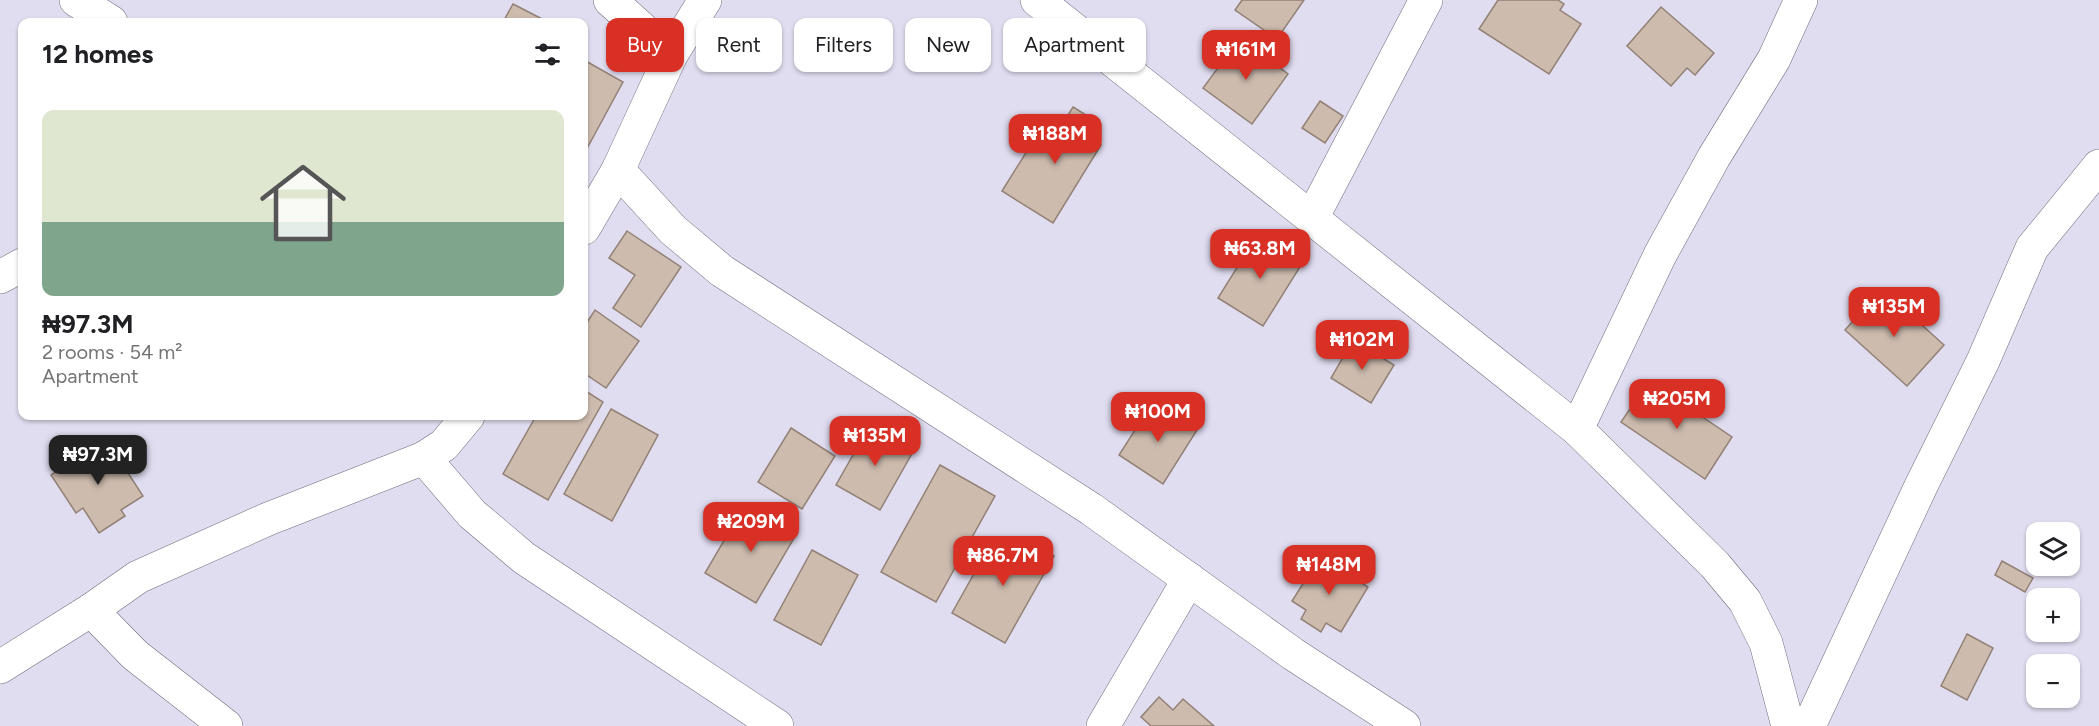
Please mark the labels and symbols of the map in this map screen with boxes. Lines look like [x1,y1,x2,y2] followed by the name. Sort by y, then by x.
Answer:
[1204,30,1288,81] pin: ₦161M
[1013,114,1097,165] pin: ₦188M
[1211,229,1309,280] pin: ₦63.8M
[1852,287,1936,338] pin: ₦135M
[1320,320,1404,371] pin: ₦102M
[1635,379,1719,430] pin: ₦205M
[1116,392,1200,443] pin: ₦100M
[833,416,917,467] pin: ₦135M
[49,435,147,486] pin: ₦97.3M
[709,502,793,553] pin: ₦209M
[954,536,1052,587] pin: ₦86.7M
[1287,545,1371,596] pin: ₦148M

